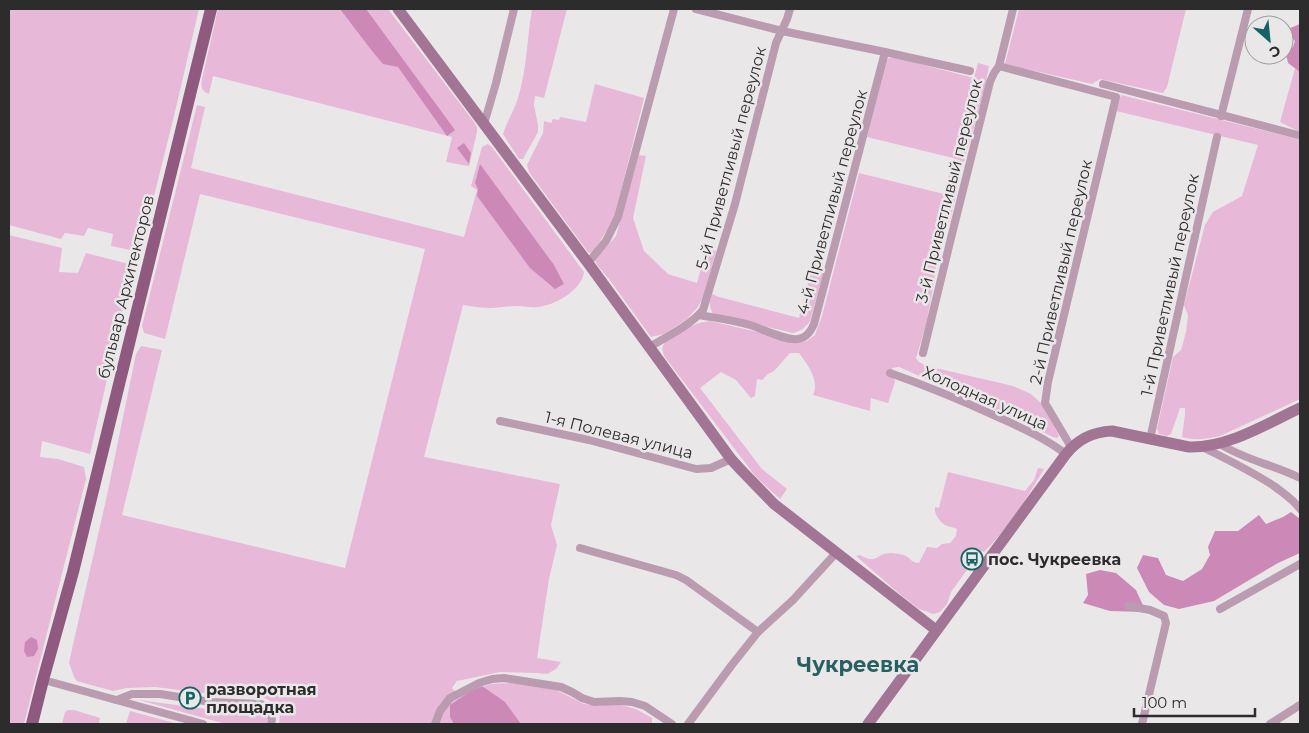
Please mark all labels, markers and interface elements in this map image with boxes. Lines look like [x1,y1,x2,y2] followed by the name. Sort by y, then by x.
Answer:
[1244,15,1294,65] north arrow
[1266,41,1284,62] text: С
[692,44,770,272] street label: 5-й Приветливый переулок
[912,76,986,305] street label: 3-й Приветливый переулок
[793,87,871,316] street label: 4-й Приветливый переулок
[1026,157,1096,386] street label: 2-й Приветливый переулок
[1137,171,1203,398] street label: 1-й Приветливый переулок
[94,193,158,381] street label: бульвар Архитекторов
[920,362,1050,434] street label: Холодная улица
[543,407,695,463] street label: 1-я Полевая улица
[960,547,984,571] bus stop icon: пос. Чукреевка
[988,550,1121,569] place label: пос. Чукреевка
[797,652,919,677] district label: Чукреевка
[206,680,317,717] place label: разворотная площадка
[178,686,202,710] parking icon: разворотная площадка
[1134,686,1255,718] scale bar
[1142,693,1187,712] text: 100 m

